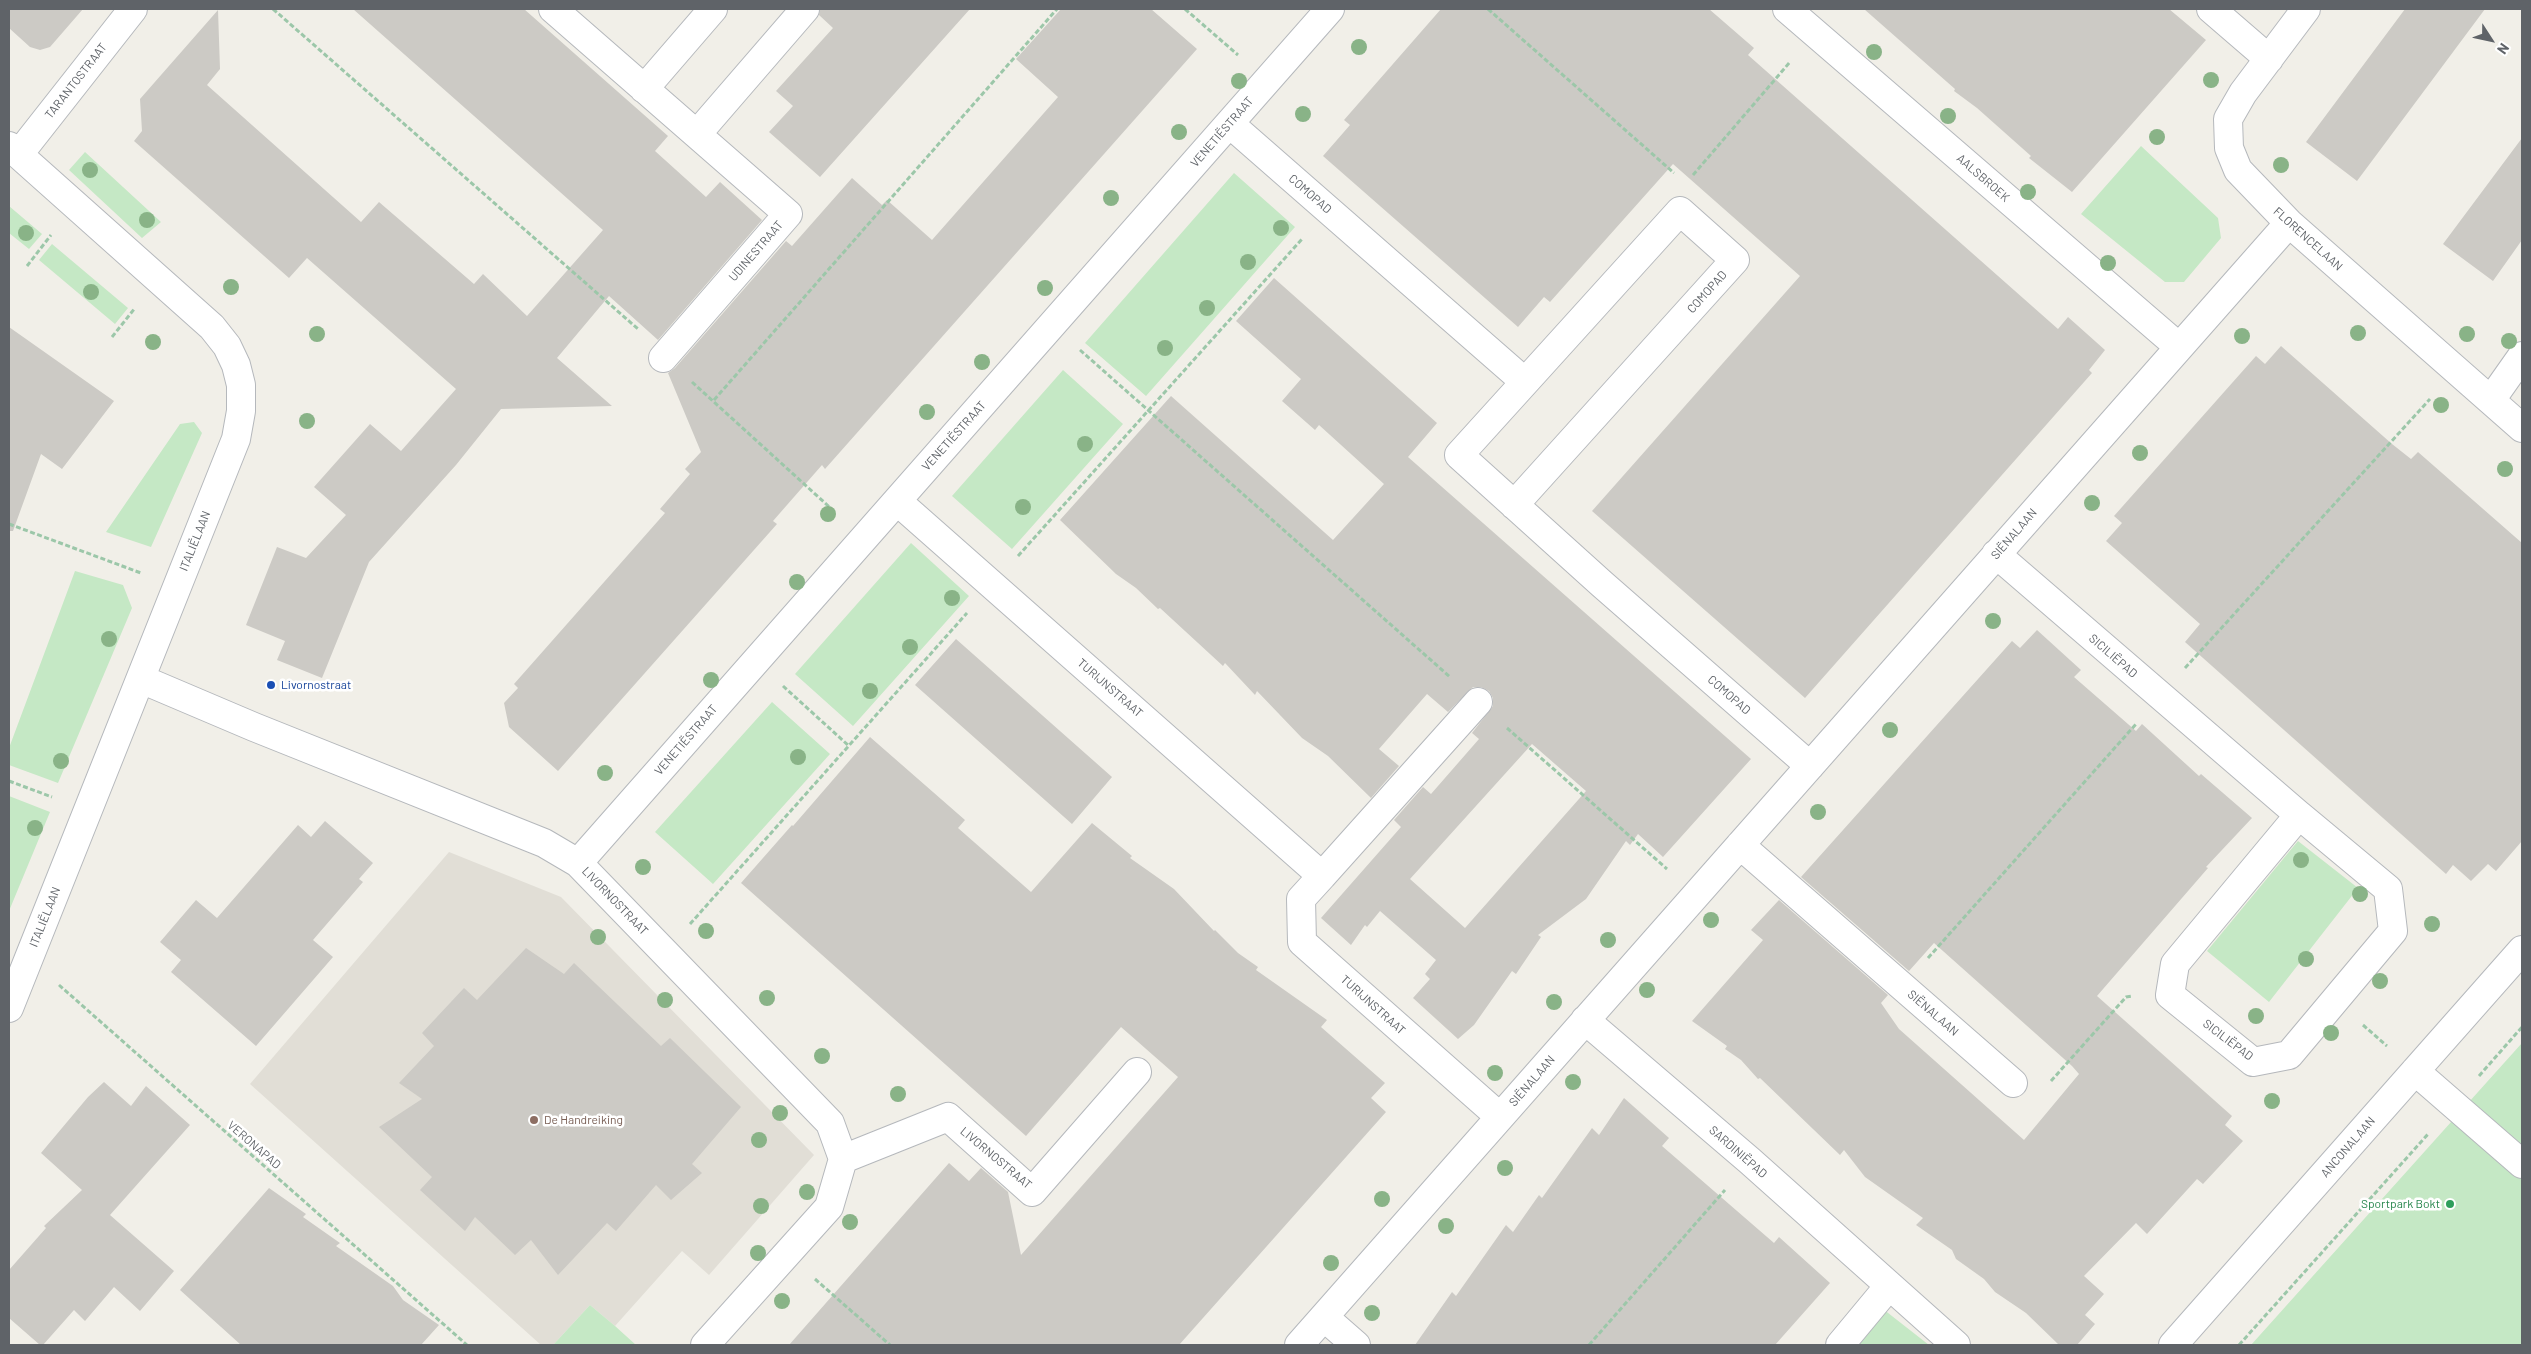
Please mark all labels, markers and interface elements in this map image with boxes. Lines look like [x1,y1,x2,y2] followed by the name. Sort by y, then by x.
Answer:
[2466,15,2516,65] north arrow
[42,40,110,122] street label: TARANTOSTRAAT
[2494,40,2513,58] text: N
[1188,94,1256,170] street label: VENETIËSTRAAT
[1954,151,2012,205] street label: AALSBROEK
[1286,171,1334,217] street label: COMOPAD
[2270,204,2346,274] street label: FLORENCELAAN
[726,218,786,284] street label: UDINESTRAAT
[1684,268,1730,316] street label: COMOPAD
[919,398,989,474] street label: VENETIËSTRAAT
[1988,506,2040,562] street label: SIËNALAAN
[176,509,214,573] street label: ITALIËLAAN
[2086,631,2140,681] street label: SICILIËPAD
[1074,656,1146,720] street label: TURIJNSTRAAT
[1705,672,1753,718] street label: COMOPAD
[281,678,351,692] place label: Livornostraat
[265,679,277,691] marker: Livornostraat
[652,702,720,778] street label: VENETIËSTRAAT
[579,864,651,938] street label: LIVORNOSTRAAT
[26,885,64,949] street label: ITALIËLAAN
[1338,972,1408,1038] street label: TURIJNSTRAAT
[1905,987,1961,1039] street label: SIËNALAAN
[2200,1016,2256,1064] street label: SICILIËPAD
[1506,1053,1558,1109] street label: SIËNALAAN
[544,1113,623,1127] place label: De Handreiking
[528,1114,540,1126] marker: De Handreiking
[2318,1114,2378,1180] street label: ANCONALAAN
[224,1118,284,1172] street label: VERONAPAD
[1706,1123,1770,1181] street label: SARDINIËPAD
[957,1124,1035,1192] street label: LIVORNOSTRAAT
[2361,1197,2440,1211] place label: Sportpark Bokt
[2444,1198,2456,1210] marker: Sportpark Bokt

